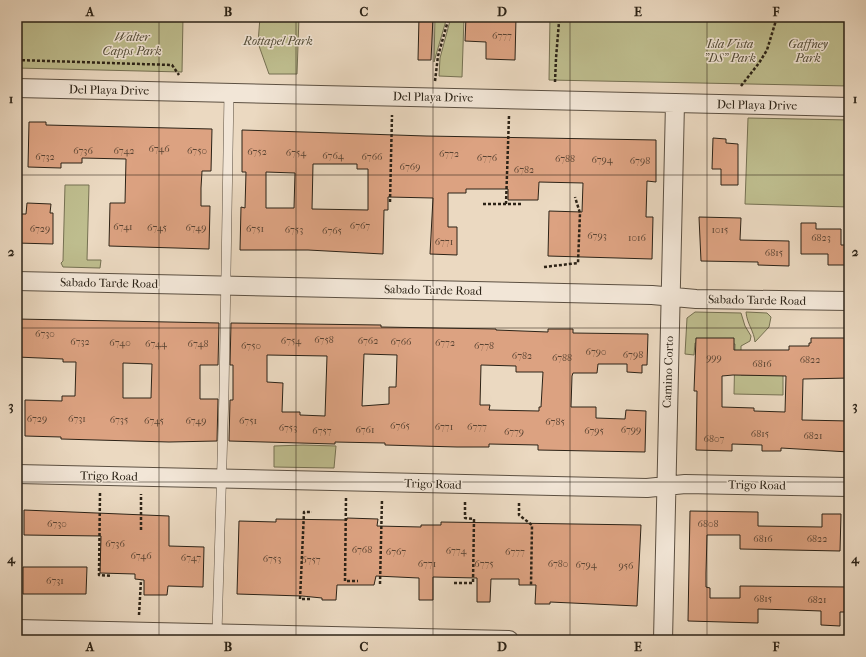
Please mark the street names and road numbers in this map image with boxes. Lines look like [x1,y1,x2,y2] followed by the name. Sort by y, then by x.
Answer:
[69,82,149,98] street label: Del Playa Drive
[393,89,473,105] street label: Del Playa Drive
[717,97,797,113] street label: Del Playa Drive
[60,275,159,291] street label: Sabado Tarde Road
[384,282,483,298] street label: Sabado Tarde Road
[708,292,807,308] street label: Sabado Tarde Road
[660,336,676,408] street label: Camino Corto
[80,468,138,484] street label: Trigo Road
[404,476,462,492] street label: Trigo Road
[728,477,786,493] street label: Trigo Road

